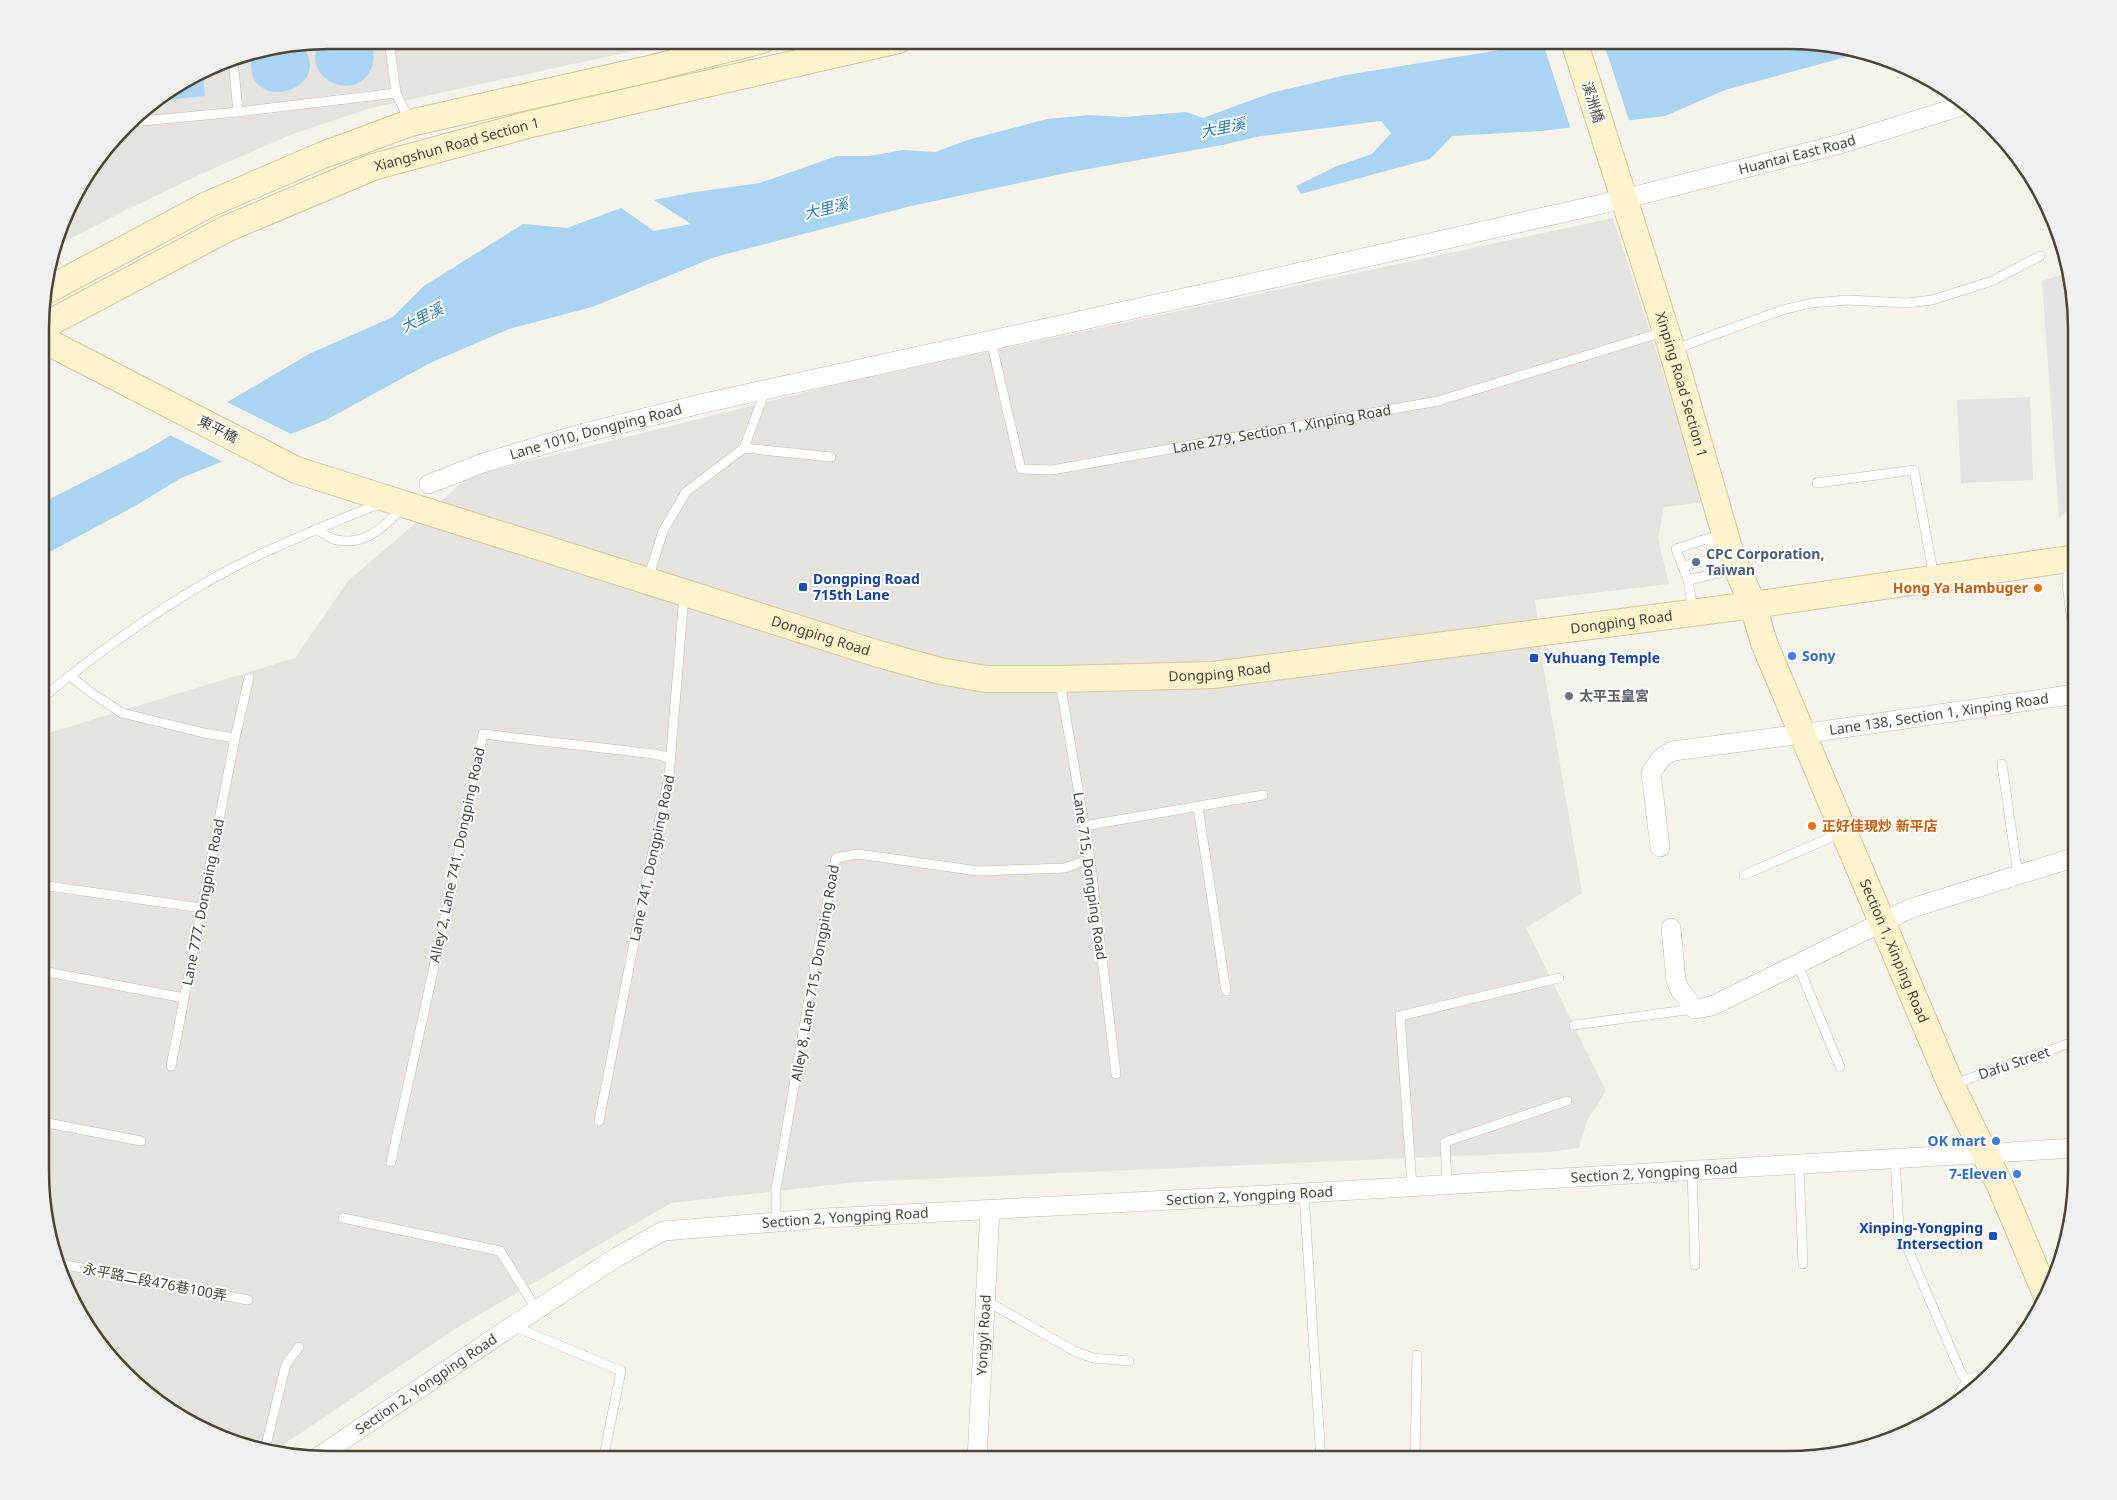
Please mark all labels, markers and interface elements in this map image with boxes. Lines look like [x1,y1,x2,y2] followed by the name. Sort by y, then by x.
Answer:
[1578,79,1609,125] street label: 溪洲橋
[372,112,541,175] street label: Xiangshun Road Section 1
[1199,113,1249,141] water label: 大里溪
[1736,130,1858,179] street label: Huantai East Road
[801,192,852,223] water label: 大里溪
[397,297,448,336] water label: 大里溪
[1651,309,1712,459] street label: Xinping Road Section 1
[507,399,684,464] street label: Lane 1010, Dongping Road
[1171,400,1392,457] street label: Lane 279, Section 1, Xinping Road
[195,411,241,447] street label: 東平橋
[1706,544,1824,579] place label: CPC Corporation, Taiwan
[1690,556,1702,568] marker: CPC Corporation, Taiwan
[813,569,920,604] place label: Dongping Road 715th Lane
[1893,578,2029,597] place label: Hong Ya Hambuger
[797,581,809,593] marker: Dongping Road 715th Lane
[2032,582,2044,594] marker: Hong Ya Hambuger
[1569,606,1674,638] street label: Dongping Road
[769,611,873,660] street label: Dongping Road
[1802,646,1836,665] place label: Sony
[1544,648,1660,667] place label: Yuhuang Temple
[1786,650,1798,662] marker: Sony
[1528,652,1540,664] marker: Yuhuang Temple
[1168,658,1272,685] street label: Dongping Road
[1579,686,1649,705] place label: 太平玉皇宮
[1828,688,2050,739] street label: Lane 138, Section 1, Xinping Road
[1563,690,1575,702] marker: 太平玉皇宮
[424,746,489,964] street label: Alley 2, Lane 741, Dongping Road
[625,773,678,943] street label: Lane 741, Dongping Road
[1069,791,1112,961] street label: Lane 715, Dongping Road
[1822,816,1938,835] place label: 正好佳現炒 新平店
[177,817,228,987] street label: Lane 777, Dongping Road
[1806,820,1818,832] marker: 正好佳現炒 新平店
[786,863,843,1083] street label: Alley 8, Lane 715, Dongping Road
[1856,876,1934,1026] street label: Section 1, Xinping Road
[1976,1041,2052,1084] street label: Dafu Street
[1928,1131,1986,1150] place label: OK mart
[1990,1135,2002,1147] marker: OK mart
[1570,1158,1738,1186] street label: Section 2, Yongping Road
[1949,1164,2007,1183] place label: 7-Eleven
[2011,1168,2023,1180] marker: 7-Eleven
[1166,1181,1334,1209] street label: Section 2, Yongping Road
[761,1203,929,1232] street label: Section 2, Yongping Road
[1859,1218,1983,1253] place label: Xinping-Yongping Intersection
[1987,1230,1999,1242] marker: Xinping-Yongping Intersection
[82,1258,229,1305] street label: 永平路二段476巷100弄
[971,1294,995,1376] street label: Yongyi Road
[351,1329,500,1438] street label: Section 2, Yongping Road

